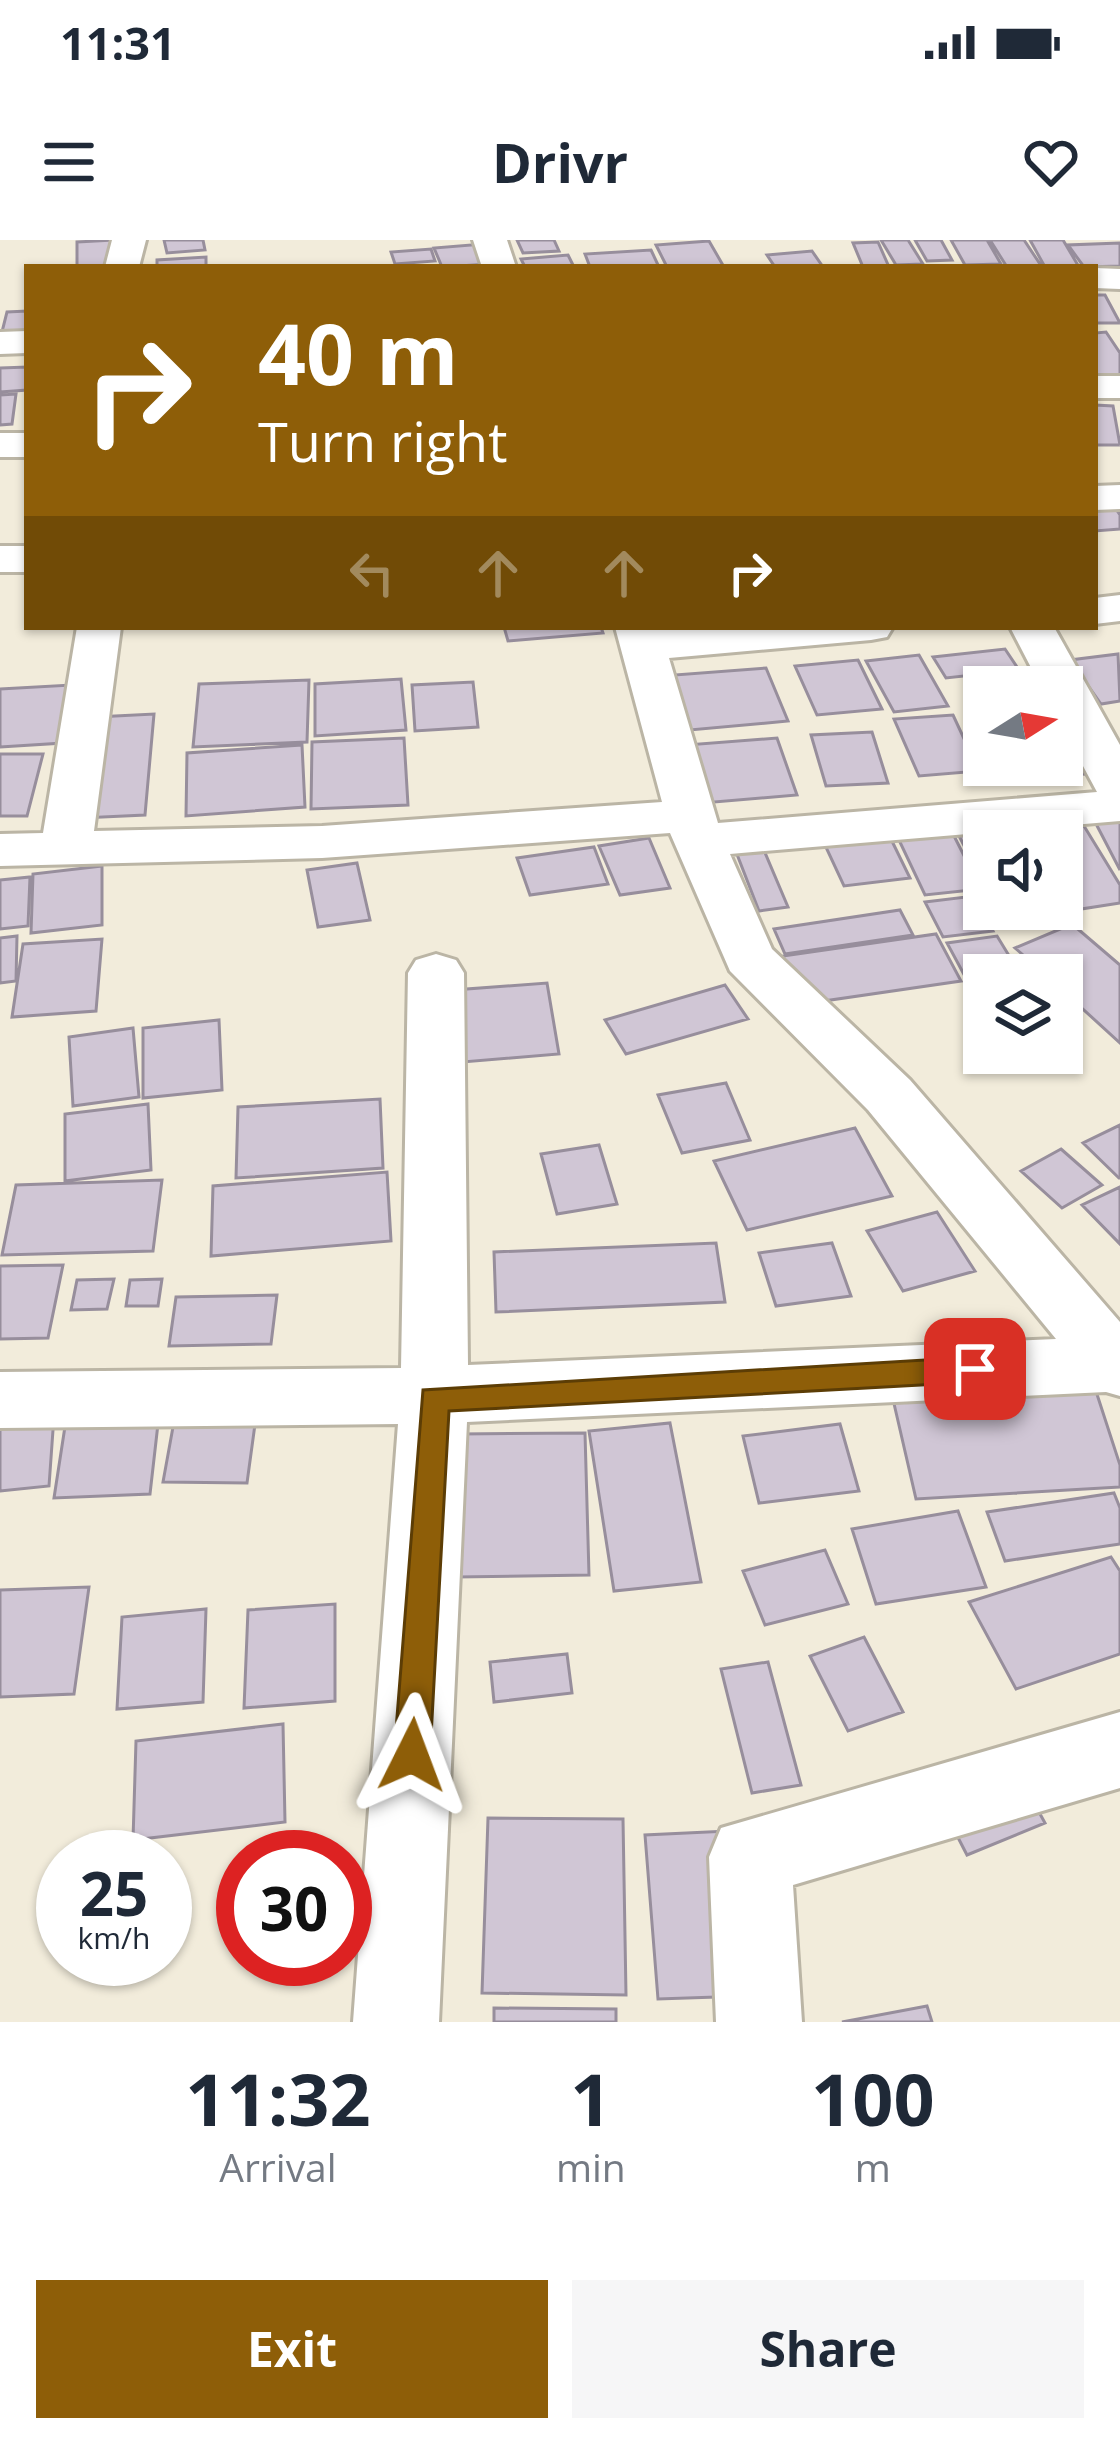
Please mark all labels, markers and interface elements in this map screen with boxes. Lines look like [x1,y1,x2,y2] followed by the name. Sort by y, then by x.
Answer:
[60,12,176,73] text: 11:31
[492,125,628,199] text: Drivr
[36,129,102,195] icon: menu
[1018,129,1084,195] icon: heart
[258,295,458,410] text: 40 m
[60,312,216,468] icon: right
[258,404,507,478] text: Turn right
[339,540,405,606] icon: left
[465,540,531,606] icon: ahead
[591,540,657,606] icon: ahead
[717,540,783,606] icon: right
[963,666,1083,786] north arrow
[963,666,1083,1074] map controls
[963,810,1083,930] button: sound
[963,954,1083,1074] button: layers
[924,1318,1026,1420] pin
[942,1336,1008,1402] icon: arrive
[349,1692,475,1818] position arrow
[216,1830,372,1986] speed limit sign: 30
[80,1852,148,1934] text: 25
[78,1917,150,1958] text: km/h
[185,2049,371,2147] text: 11:32
[570,2049,611,2147] text: 1
[811,2049,935,2147] text: 100
[219,2140,337,2193] text: Arrival
[556,2140,626,2193] text: min
[855,2140,891,2193] text: m
[36,2280,548,2418] button: Exit
[572,2280,1084,2418] button: Share

